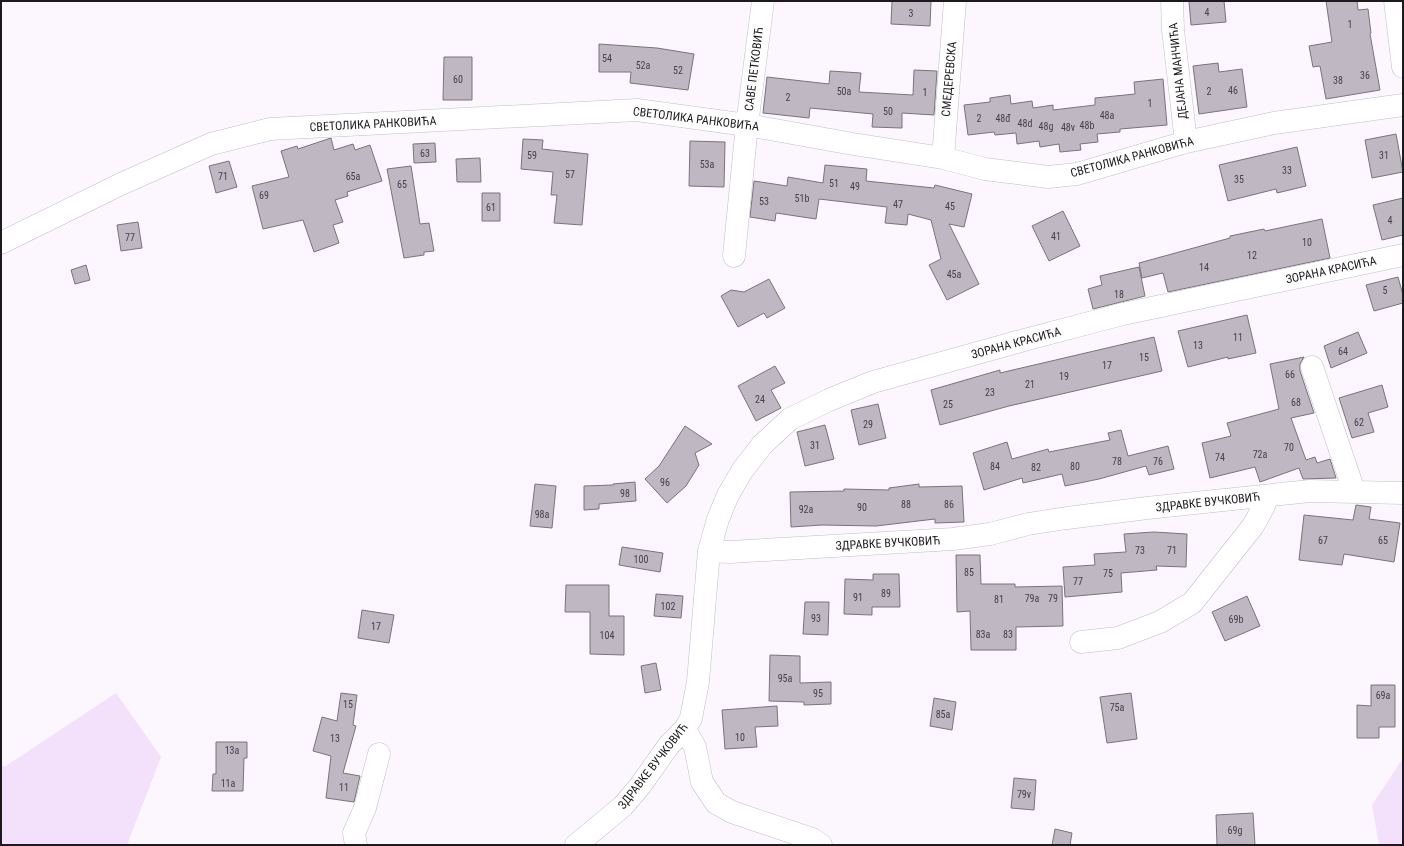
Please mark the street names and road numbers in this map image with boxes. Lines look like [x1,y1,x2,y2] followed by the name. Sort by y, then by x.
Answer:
[1166,22,1190,120] street label: ДЕЈАНА МАНЧИЋА
[742,26,766,112] street label: САВЕ ПЕТКОВИЋ
[939,41,959,117] street label: СМЕДЕРЕВСКА
[632,104,760,134] street label: СВЕТОЛИКА РАНКОВИЋА
[309,114,437,134] street label: СВЕТОЛИКА РАНКОВИЋА
[1069,134,1195,180] street label: СВЕТОЛИКА РАНКОВИЋА
[1284,254,1378,286] street label: ЗОРАНА КРАСИЋА
[970,324,1062,362] street label: ЗОРАНА КРАСИЋА
[1155,490,1261,514] street label: ЗДРАВКЕ ВУЧКОВИЋ
[835,533,941,553] street label: ЗДРАВКЕ ВУЧКОВИЋ
[615,720,691,812] street label: ЗДРАВКЕ ВУЧКОВИЋ

